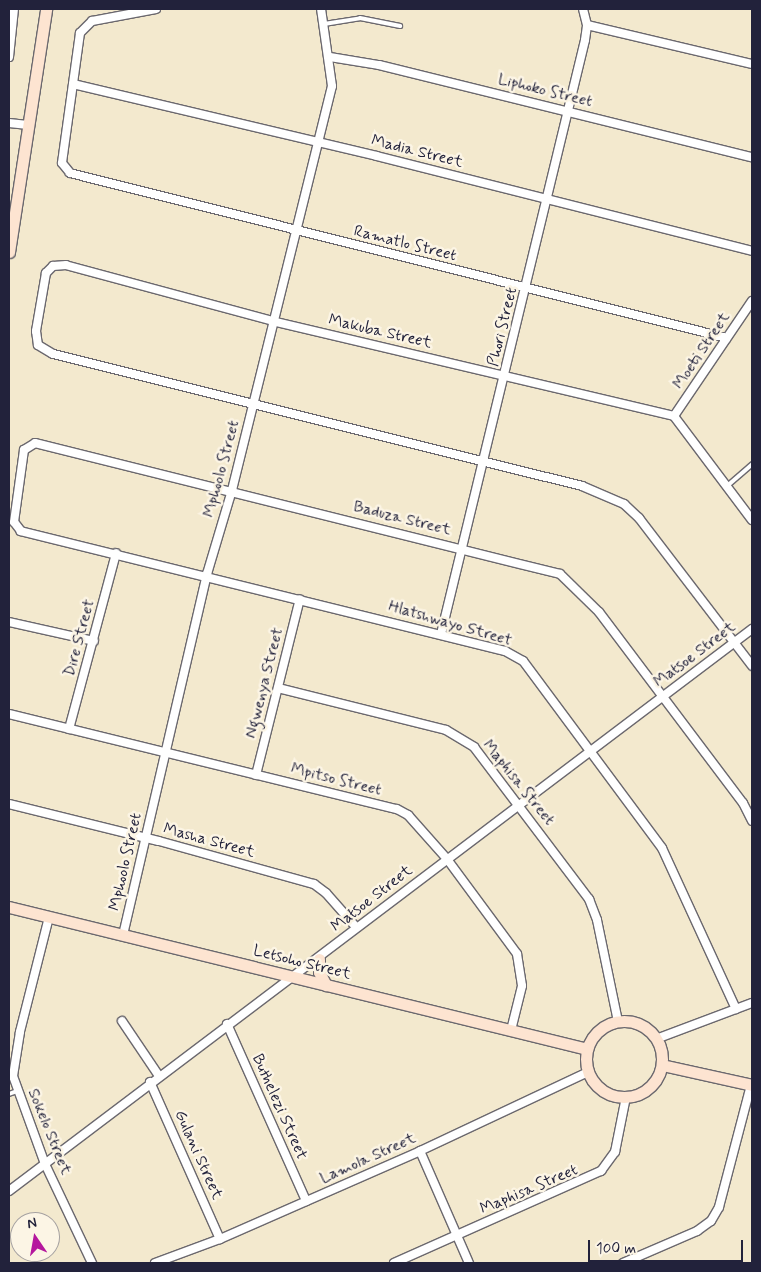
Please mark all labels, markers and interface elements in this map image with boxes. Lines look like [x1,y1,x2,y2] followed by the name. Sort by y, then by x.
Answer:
[495,70,595,112] street label: Liphoko Street
[369,131,465,173] street label: Madia Street
[350,222,460,266] street label: Ramatlo Street
[484,284,522,370] street label: Phori Street
[669,309,735,393] street label: Moeti Street
[326,311,434,353] street label: Makuba Street
[199,417,245,521] street label: Mphoolo Street
[351,498,453,540] street label: Baduza Street
[386,597,514,651] street label: Hlatshwayo Street
[61,598,99,678] street label: Dire Street
[650,618,740,692] street label: Matsoe Street
[242,626,288,740] street label: Ngwenya Street
[477,735,559,831] street label: Maphisa Street
[287,759,385,801] street label: Mpitso Street
[105,810,147,914] street label: Mphoolo Street
[161,820,257,862] street label: Masha Street
[328,861,416,937] street label: Matsoe Street
[251,942,353,984] street label: Letsoho Street
[247,1052,311,1162] street label: Buthelezi Street
[23,1086,75,1178] street label: Sokelo Street
[170,1107,226,1203] street label: Gulani Street
[317,1129,419,1189] street label: Lamola Street
[476,1160,582,1220] street label: Maphisa Street
[10,1212,60,1262] north arrow
[26,1214,39,1233] text: N
[591,1230,746,1262] scale bar
[596,1239,636,1259] text: 100 m

